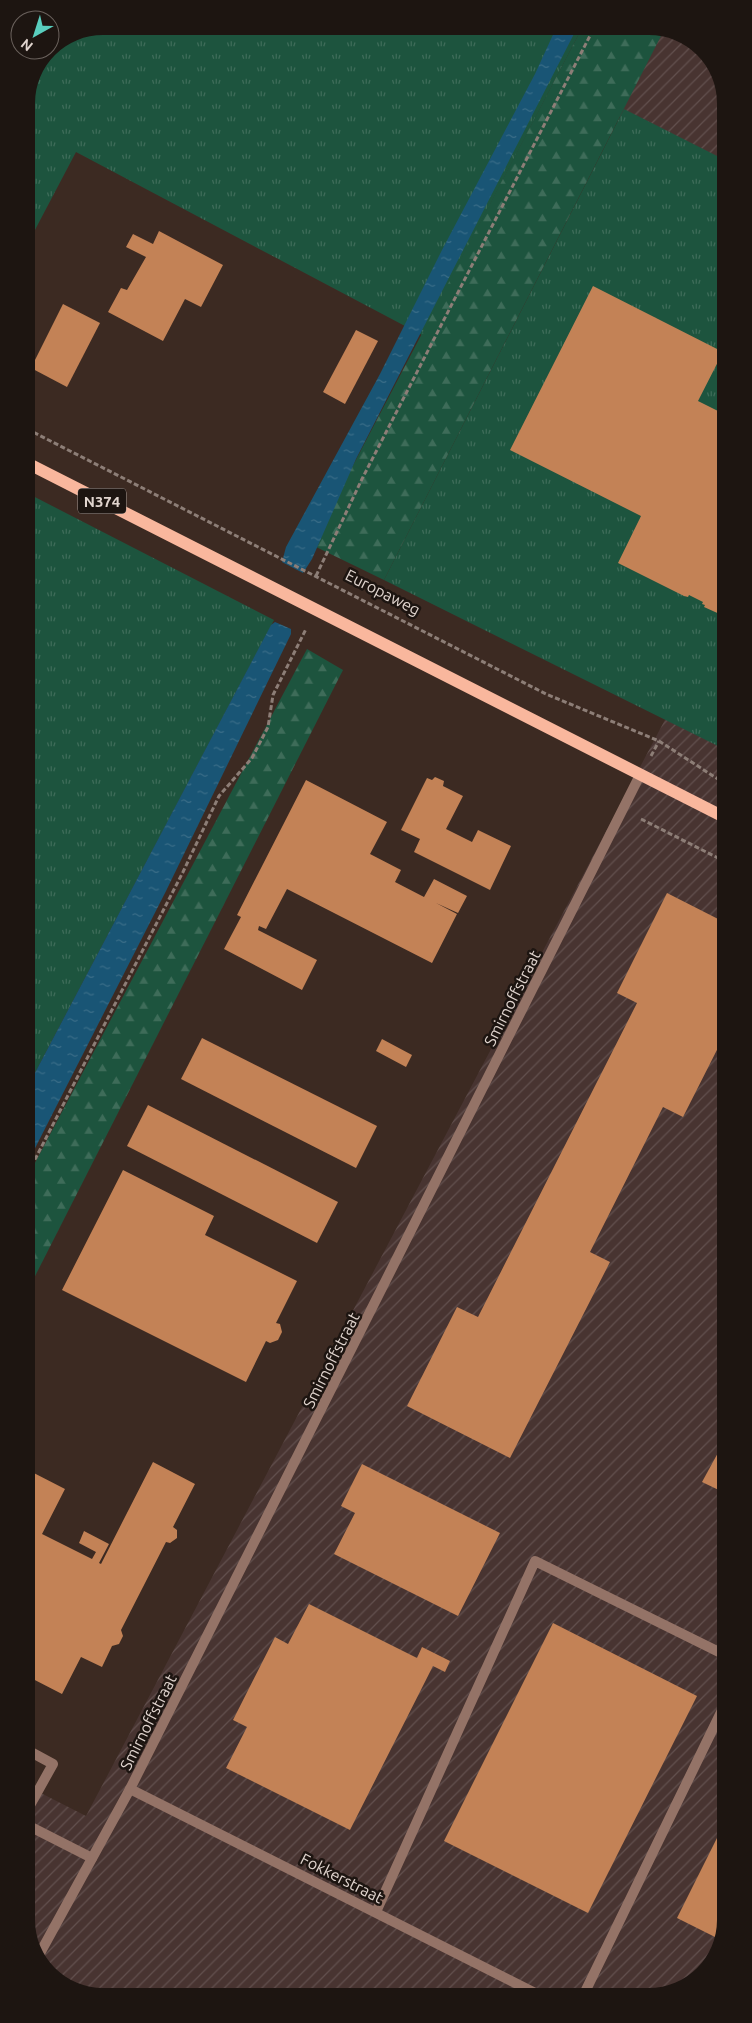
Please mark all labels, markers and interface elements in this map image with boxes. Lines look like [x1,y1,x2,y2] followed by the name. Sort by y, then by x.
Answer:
[10,10,60,60] north arrow
[18,36,36,55] text: N
[78,488,126,514] road number: N374
[343,565,423,619] street label: Europaweg
[480,947,544,1049] street label: Smirnoffstraat
[299,1309,363,1411] street label: Smirnoffstraat
[116,1671,180,1773] street label: Smirnoffstraat
[298,1849,387,1907] street label: Fokkerstraat

